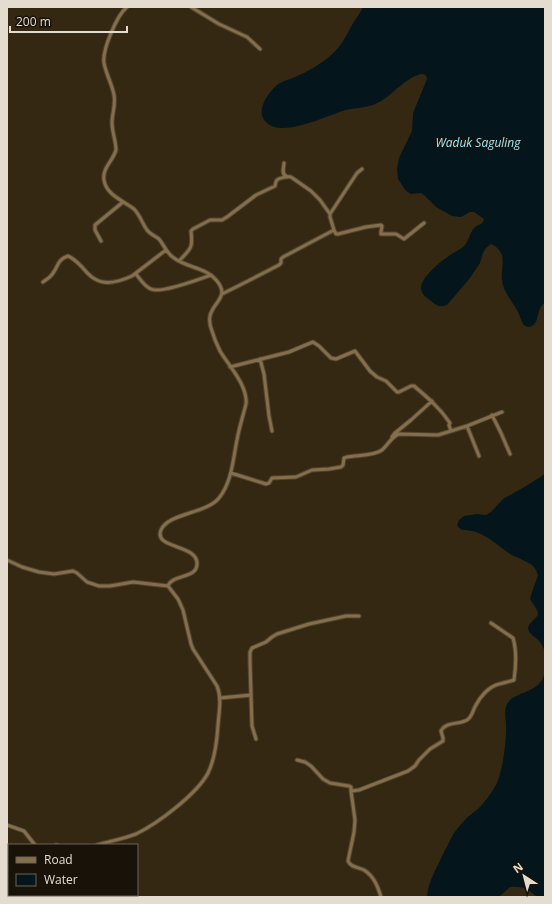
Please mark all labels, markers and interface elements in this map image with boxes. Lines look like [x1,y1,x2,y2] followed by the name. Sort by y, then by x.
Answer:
[10,8,127,34] scale bar
[16,13,51,30] text: 200 m
[435,134,521,151] water label: Waduk Saguling
[8,844,138,896] legend
[44,851,73,868] text: Road
[504,856,544,896] north arrow
[510,859,526,876] text: N
[44,871,78,888] text: Water

